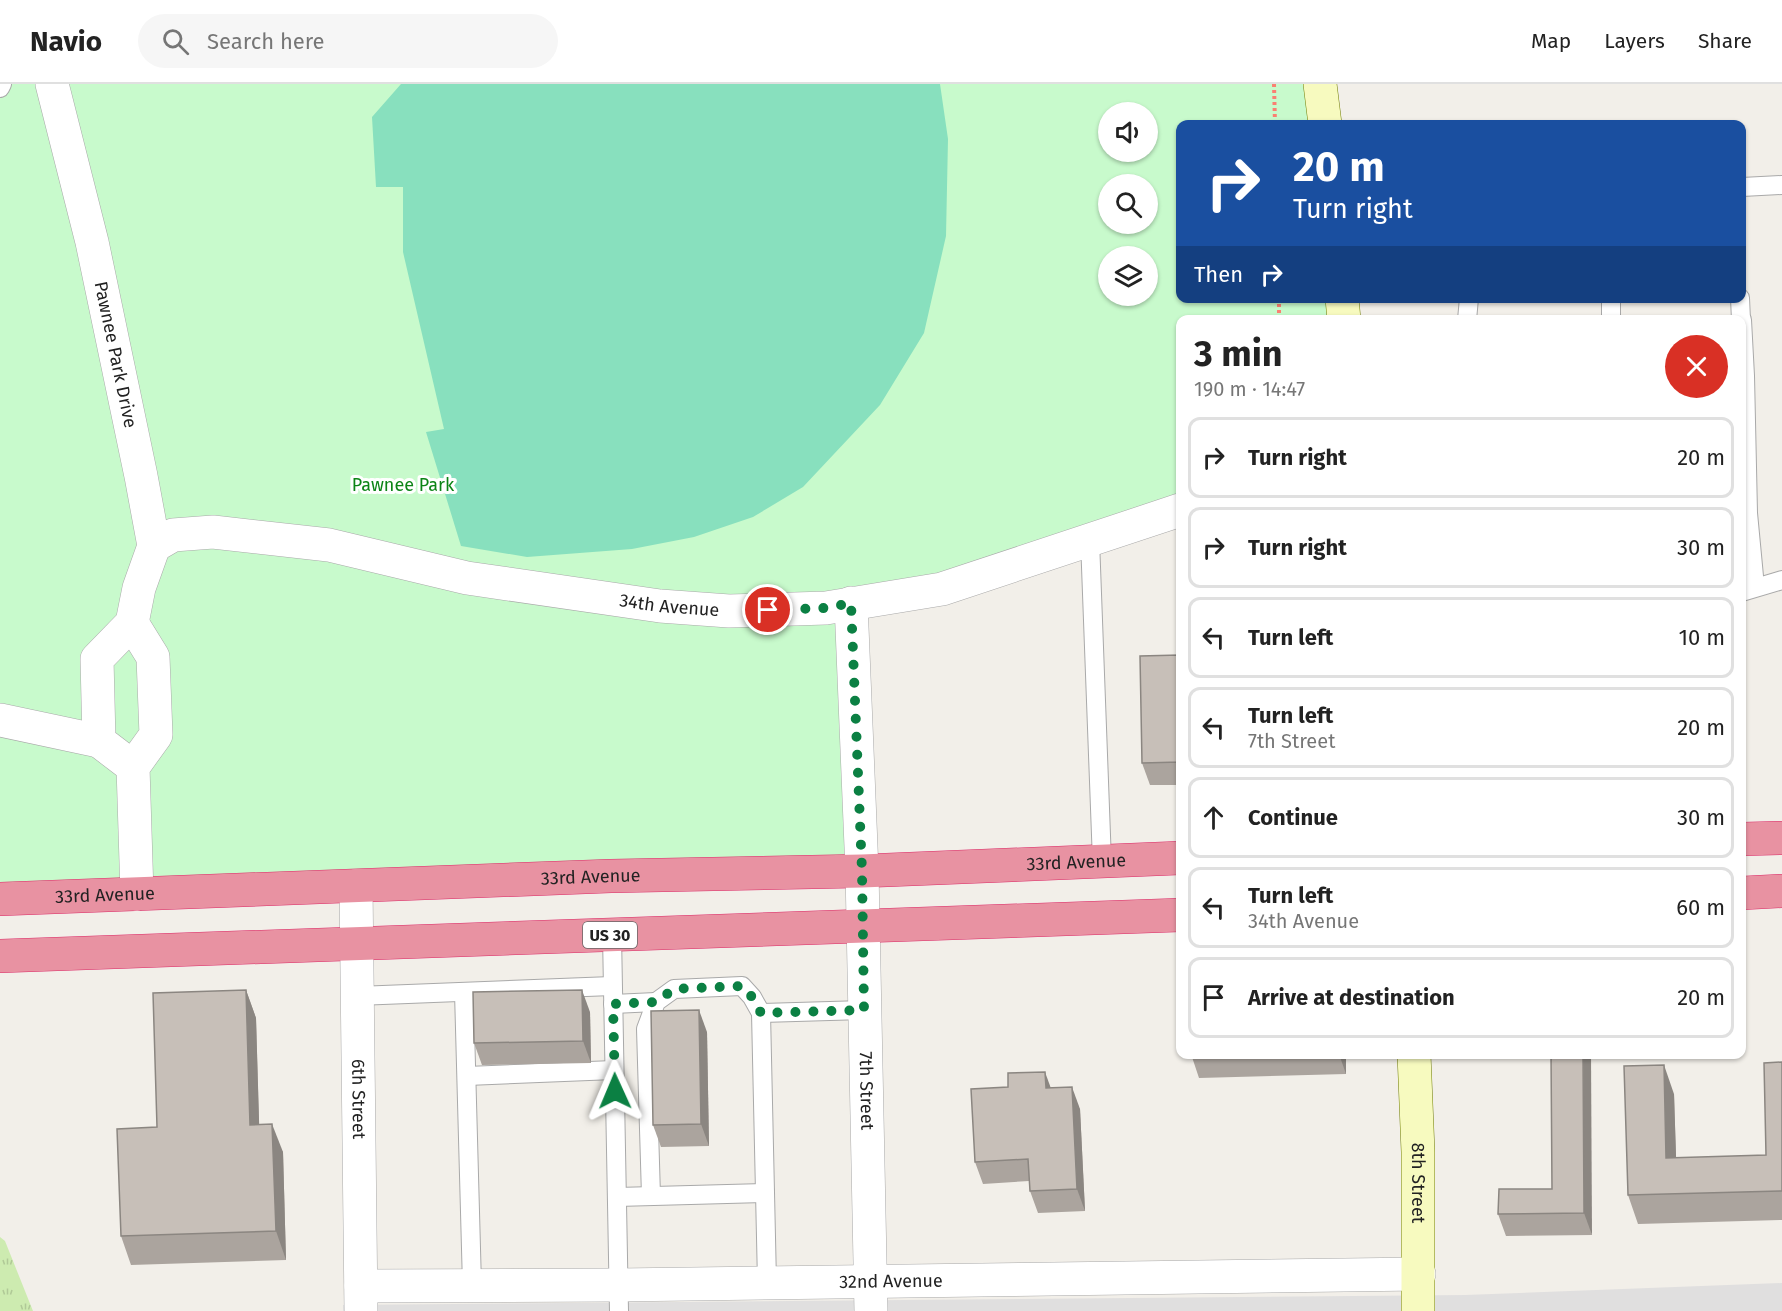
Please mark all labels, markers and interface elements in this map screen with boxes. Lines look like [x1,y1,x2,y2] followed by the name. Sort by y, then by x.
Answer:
[138,14,558,68] search box
[30,25,102,58] text: Navio
[159,25,192,58] icon: search
[207,28,325,55] text: Search here
[1531,28,1571,54] text: Map
[1604,28,1665,54] text: Layers
[1698,28,1752,54] text: Share
[1098,102,1158,306] map controls
[1098,102,1158,162] button: sound
[1293,142,1385,192] text: 20 m
[1194,144,1272,222] icon: right
[1098,174,1158,234] button: search
[1293,193,1413,225] text: Turn right
[1098,246,1158,306] button: layers
[1255,258,1288,291] icon: right
[1194,261,1243,288] text: Then
[89,279,142,430] street label: Pawnee Park Drive
[1194,332,1283,376] text: 3 min
[1665,335,1728,398] button: close
[1194,377,1305,401] text: 190 m · 14:47
[1197,441,1230,474] icon: right
[1248,444,1347,471] text: Turn right
[1677,444,1725,471] text: 20 m
[352,474,455,496] park label: Pawnee Park
[1197,531,1230,564] icon: right
[1248,534,1347,561] text: Turn right
[1677,534,1725,561] text: 30 m
[742,584,793,635] pin
[618,589,720,621] street label: 34th Avenue
[751,593,784,626] icon: arrive
[1197,621,1230,654] icon: left
[1248,624,1333,651] text: Turn left
[1679,624,1725,651] text: 10 m
[1248,702,1333,729] text: Turn left
[1197,711,1230,744] icon: left
[1677,714,1725,741] text: 20 m
[1248,729,1335,753] text: 7th Street
[1197,801,1230,834] icon: ahead
[1248,804,1338,831] text: Continue
[1677,804,1725,831] text: 30 m
[1026,849,1127,875] street label: 33rd Avenue
[540,864,641,890] street label: 33rd Avenue
[55,882,155,908] street label: 33rd Avenue
[1248,882,1333,909] text: Turn left
[1197,891,1230,924] icon: left
[1676,894,1725,921] text: 60 m
[1248,909,1359,933] text: 34th Avenue
[583,922,637,948] road number: US 30
[1197,981,1230,1014] icon: arrive
[1248,984,1455,1011] text: Arrive at destination
[1677,984,1725,1011] text: 20 m
[855,1051,878,1131] street label: 7th Street
[347,1059,370,1140] street label: 6th Street
[583,1059,647,1123] position arrow
[1407,1142,1429,1224] street label: 8th Street
[839,1270,943,1293] street label: 32nd Avenue

